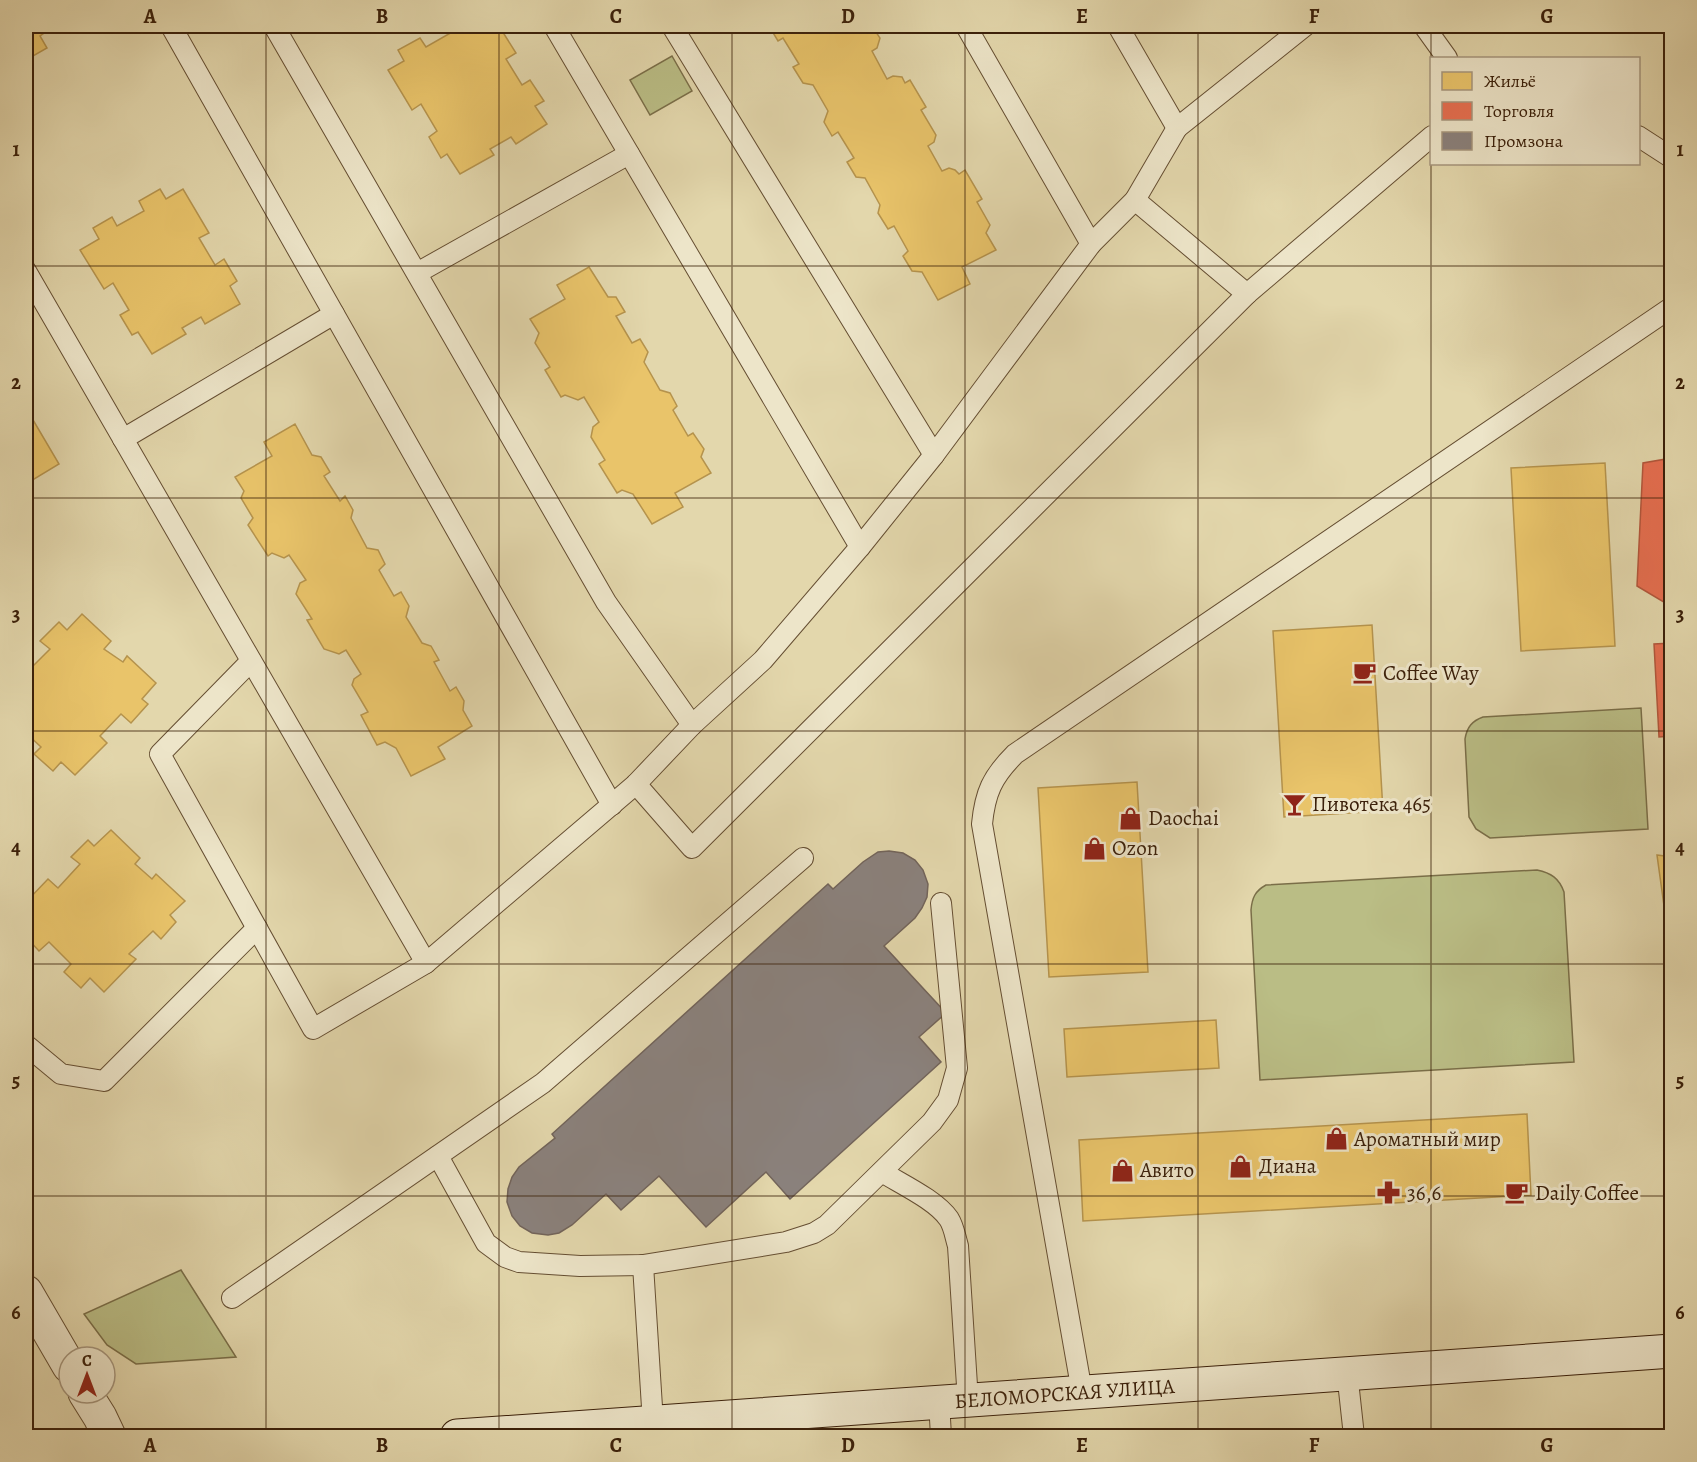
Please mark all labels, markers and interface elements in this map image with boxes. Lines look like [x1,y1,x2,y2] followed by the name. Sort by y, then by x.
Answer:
[143,3,157,30] text: A
[376,3,388,30] text: B
[610,3,622,30] text: C
[841,3,855,30] text: D
[1076,3,1088,30] text: E
[1309,3,1320,30] text: F
[1540,3,1554,30] text: G
[1430,57,1640,165] legend
[1484,69,1536,93] text: Жильё
[1484,99,1554,123] text: Торговля
[1484,129,1564,153] text: Промзона
[12,136,20,163] text: 1
[1676,136,1684,163] text: 1
[11,369,21,396] text: 2
[1675,369,1685,396] text: 2
[12,601,20,628] text: 3
[1676,601,1684,628] text: 3
[1383,659,1479,687] place label: Coffee Way
[1352,660,1378,686] cafe icon: Coffee Way
[1312,790,1431,818] place label: Пивотека 465
[1281,791,1307,817] bar icon: Пивотека 465
[1148,804,1219,832] place label: Daochai
[1117,805,1143,831] shop icon: Daochai
[11,834,21,861] text: 4
[1112,834,1158,862] place label: Ozon
[1675,834,1685,861] text: 4
[1081,835,1107,861] shop icon: Ozon
[12,1067,20,1094] text: 5
[1676,1067,1684,1094] text: 5
[1353,1125,1501,1153] place label: Ароматный мир
[1323,1126,1349,1152] shop icon: Ароматный мир
[1259,1152,1317,1180] place label: Диана
[1228,1153,1254,1179] shop icon: Диана
[1139,1156,1194,1184] place label: Авито
[1109,1157,1135,1183] shop icon: Авито
[1407,1179,1442,1207] place label: 36,6
[1535,1179,1639,1207] place label: Daily Coffee
[1376,1180,1402,1206] pharmacy icon: 36,6
[1504,1180,1530,1206] cafe icon: Daily Coffee
[11,1299,21,1326] text: 6
[1675,1299,1685,1326] text: 6
[57,1345,117,1405] north arrow
[82,1350,92,1372] text: С
[954,1372,1176,1415] street label: БЕЛОМОРСКАЯ УЛИЦА
[143,1432,157,1459] text: A
[376,1432,388,1459] text: B
[610,1432,622,1459] text: C
[841,1432,855,1459] text: D
[1076,1432,1088,1459] text: E
[1309,1432,1320,1459] text: F
[1540,1432,1554,1459] text: G

